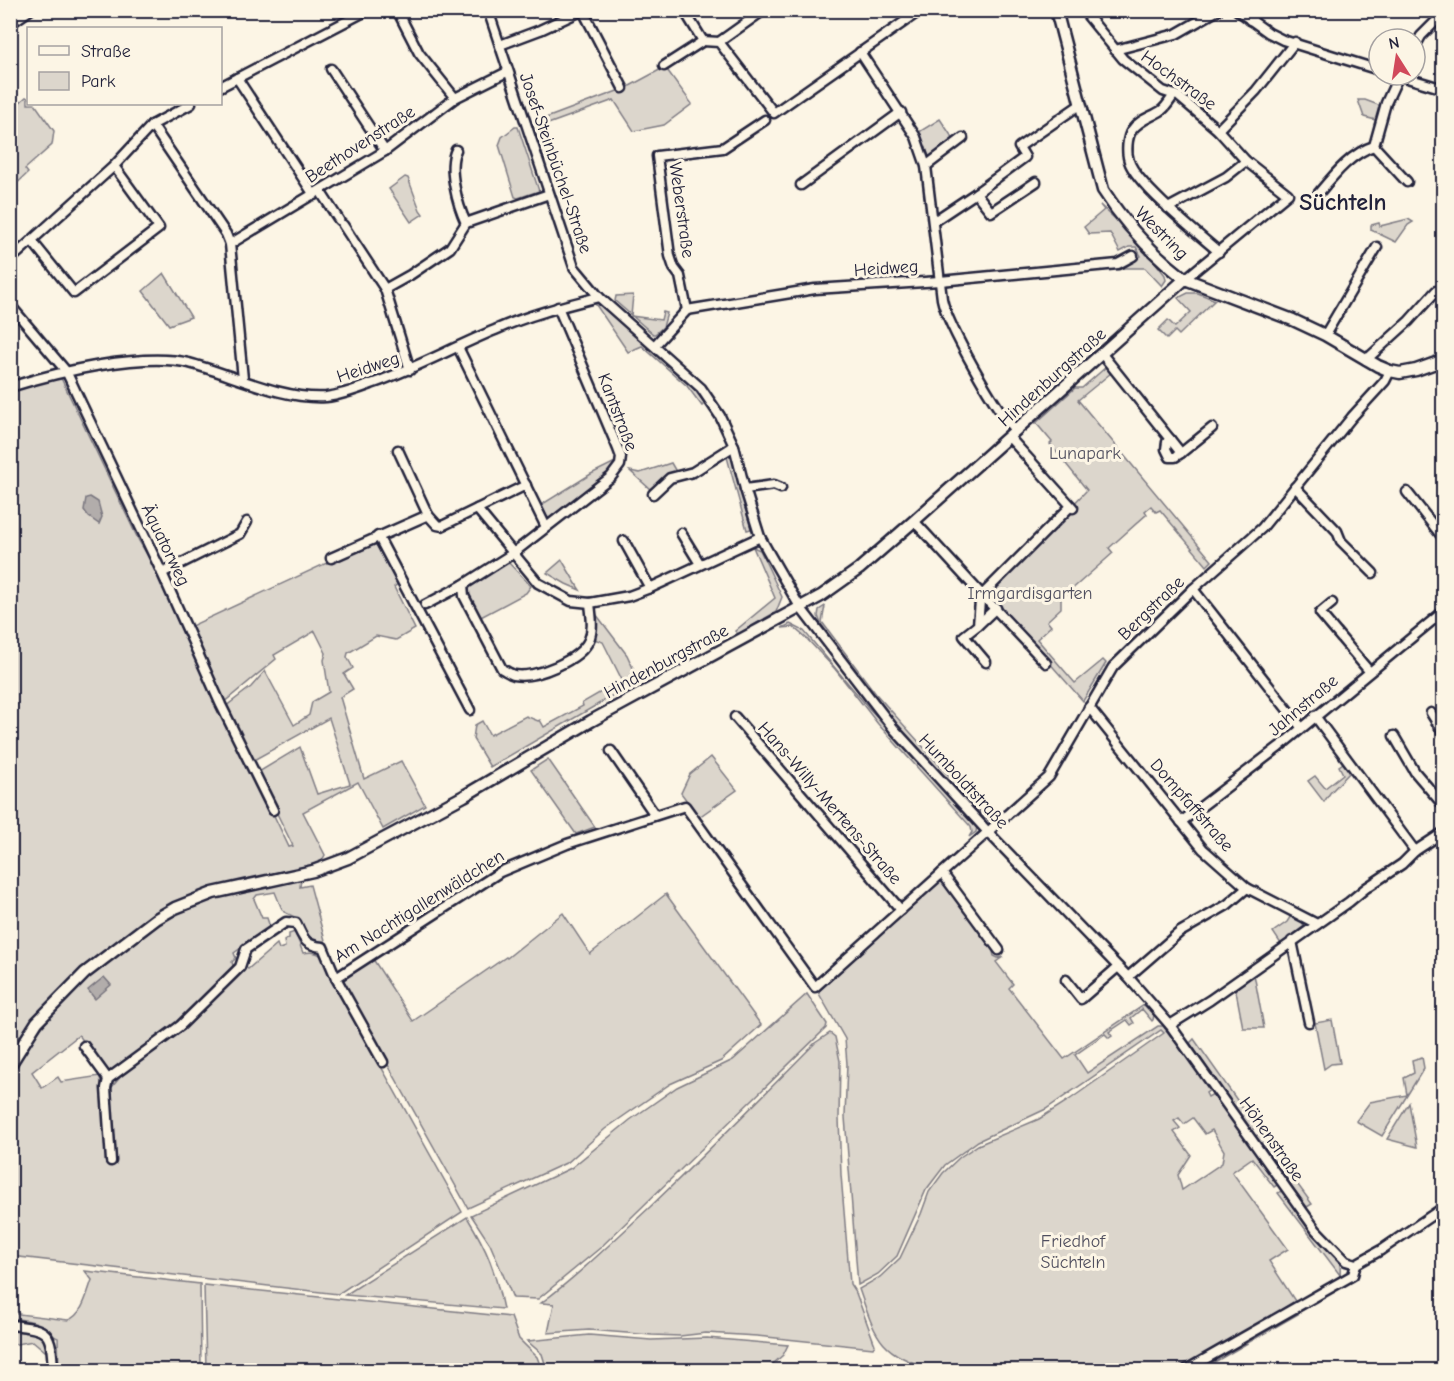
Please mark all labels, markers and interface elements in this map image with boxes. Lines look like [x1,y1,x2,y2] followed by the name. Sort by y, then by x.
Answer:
[27,27,222,105] legend
[1367,27,1427,87] north arrow
[1387,33,1401,53] text: N
[81,41,131,62] text: Straße
[1137,46,1221,115] street label: Hochstraße
[515,70,596,256] street label: Josef-Steinbüchel-Straße
[81,71,116,92] text: Park
[301,101,419,188] street label: Beethovenstraße
[664,161,699,259] street label: Weberstraße
[1299,188,1387,216] district label: Süchteln
[1131,202,1193,264] street label: Westring
[853,256,919,281] street label: Heidweg
[994,323,1111,431] street label: Hindenburgstraße
[334,347,402,387] street label: Heidweg
[593,370,642,454] street label: Kantstraße
[1049,443,1121,464] park label: Lunapark
[137,501,194,590] street label: Äquatorweg
[1114,572,1189,645] street label: Bergstraße
[967,583,1093,604] park label: Irmgardisgarten
[600,620,732,703] street label: Hindenburgstraße
[1264,670,1342,741] street label: Jahnstraße
[753,718,906,889] street label: Hans-Willy-Mertens-Straße
[914,730,1013,833] street label: Humboldtstraße
[1145,754,1238,856] street label: Dompfaffstraße
[330,846,508,967] street label: Am Nachtigallenwäldchen
[1235,1093,1308,1186] street label: Höhenstraße
[1041,1231,1106,1273] park label: Friedhof Süchteln

